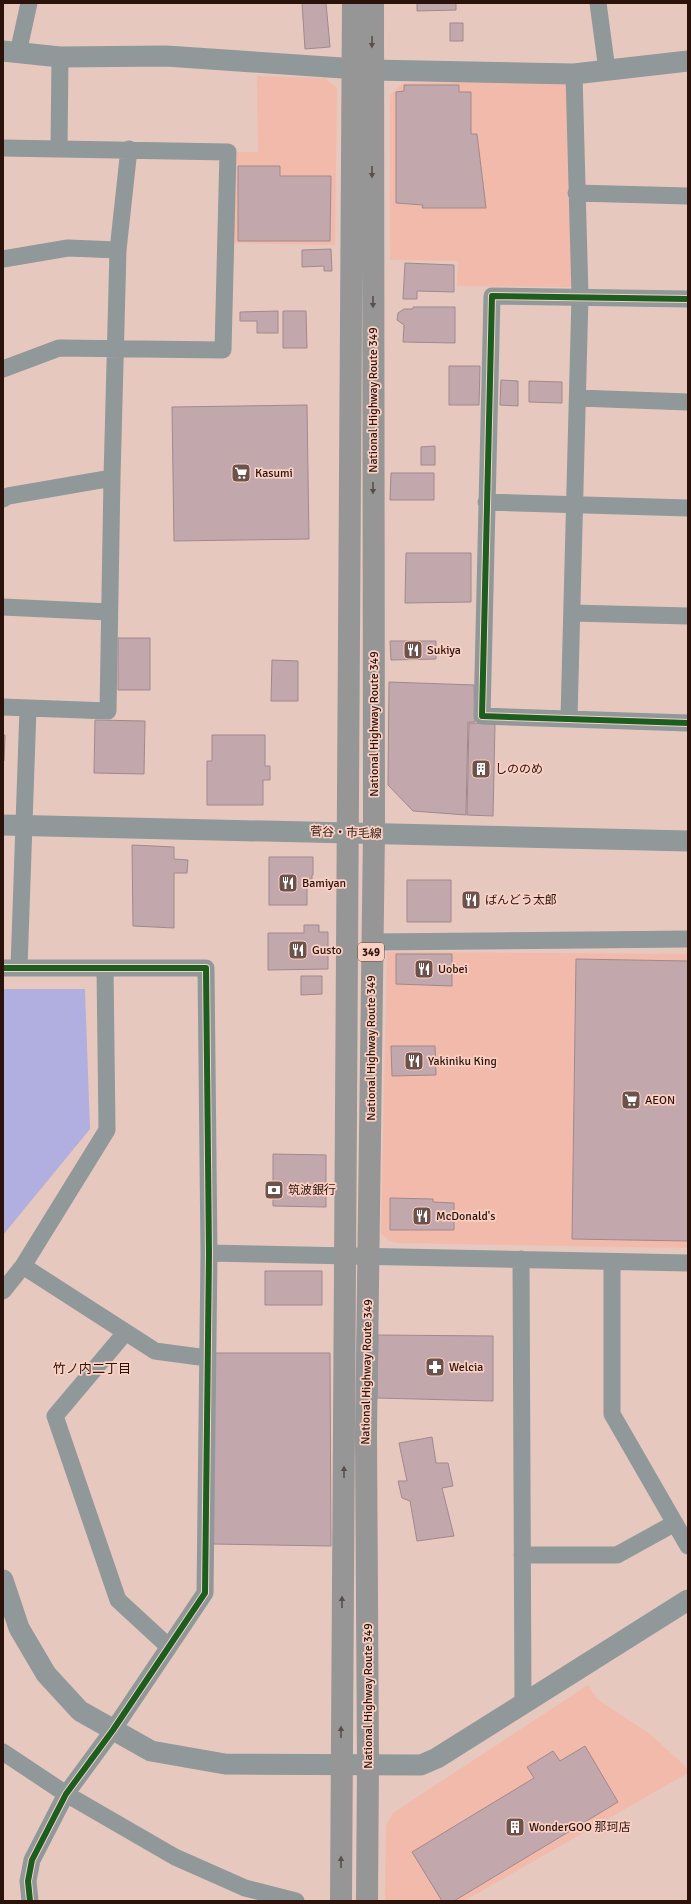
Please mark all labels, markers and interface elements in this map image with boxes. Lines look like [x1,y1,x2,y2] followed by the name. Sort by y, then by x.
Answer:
[369,36,376,48] one-way arrow
[369,166,375,179] one-way arrow
[370,296,376,309] one-way arrow
[366,327,381,473] street label: National Highway Route 349
[230,462,252,484] supermarket icon: Kasumi
[255,466,293,481] place label: Kasumi
[370,482,376,495] one-way arrow
[402,639,424,661] restaurant icon: Sukiya
[427,643,461,658] place label: Sukiya
[367,651,382,797] street label: National Highway Route 349
[470,758,492,780] building icon: しののめ
[495,762,543,777] place label: しののめ
[310,824,382,842] street label: 菅谷・市毛線
[277,872,299,894] restaurant icon: Bamiyan
[302,876,346,891] place label: Bamiyan
[460,889,482,911] restaurant icon: ばんどう太郎
[485,893,557,908] place label: ばんどう太郎
[287,939,309,961] restaurant icon: Gusto
[312,943,342,958] place label: Gusto
[358,943,384,961] road number: 349
[413,958,435,980] restaurant icon: Uobei
[438,962,468,977] place label: Uobei
[364,975,379,1121] street label: National Highway Route 349
[403,1050,425,1072] restaurant icon: Yakiniku King
[428,1054,497,1069] place label: Yakiniku King
[620,1089,642,1111] supermarket icon: AEON
[645,1093,675,1108] place label: AEON
[263,1179,285,1201] bank icon: 筑波銀行
[288,1183,336,1198] place label: 筑波銀行
[411,1205,433,1227] restaurant icon: McDonald's
[436,1209,496,1224] place label: McDonald's
[358,1299,376,1445] street label: National Highway Route 349
[424,1356,446,1378] pharmacy icon: Welcia
[449,1360,483,1375] place label: Welcia
[53,1361,131,1377] district label: 竹ノ内二丁目
[340,1466,347,1478] one-way arrow
[339,1596,346,1608] one-way arrow
[361,1623,376,1769] street label: National Highway Route 349
[338,1726,345,1738] one-way arrow
[504,1816,526,1838] building icon: WonderGOO 那珂店
[529,1820,630,1835] place label: WonderGOO 那珂店
[338,1855,344,1868] one-way arrow

